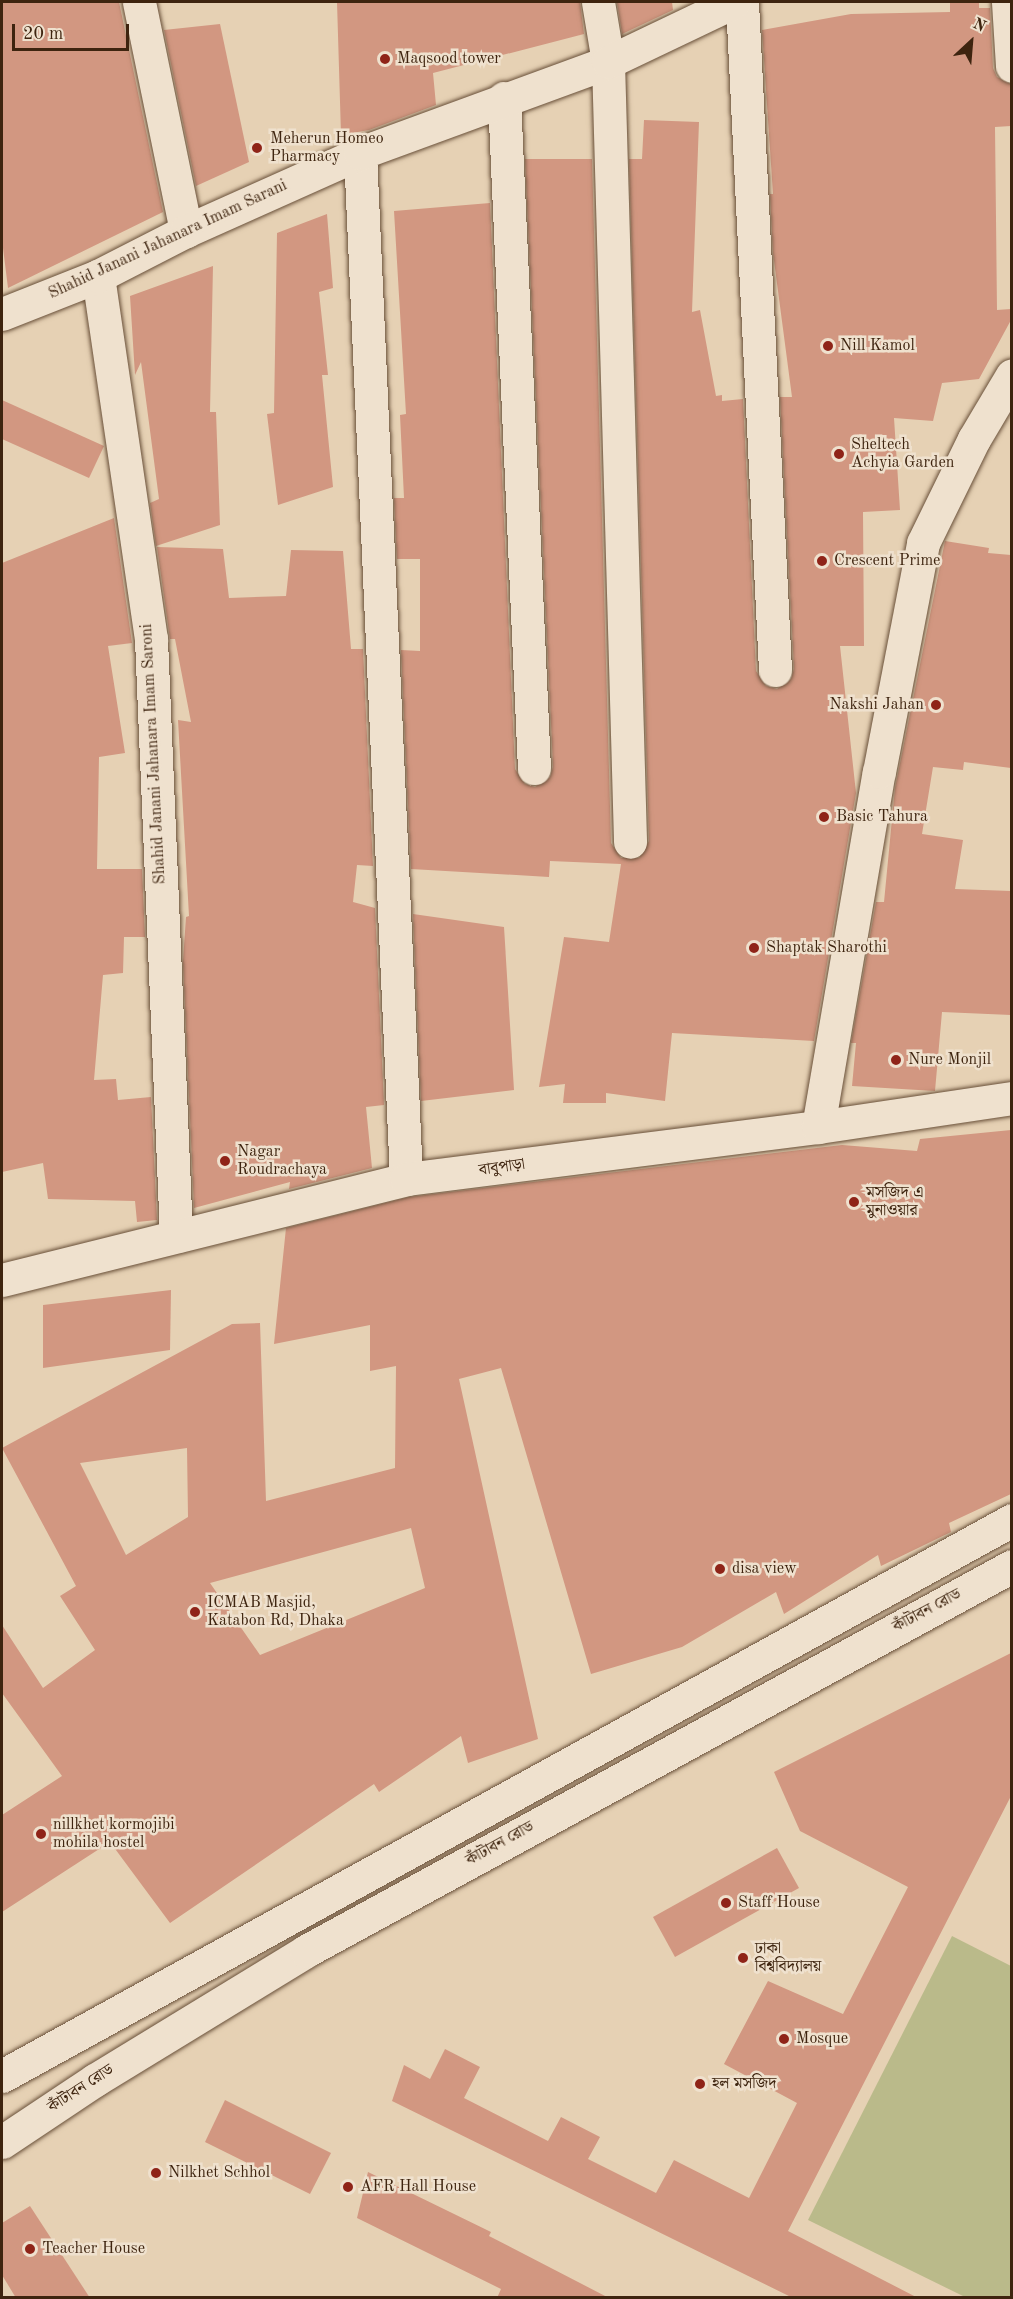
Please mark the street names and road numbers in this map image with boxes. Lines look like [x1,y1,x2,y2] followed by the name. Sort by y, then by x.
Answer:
[46,176,290,304] street label: Shahid Janani Jahanara Imam Sarani
[138,623,170,885] street label: Shahid Janani Jahanara Imam Saroni
[478,1155,526,1181] street label: বাবুপাড়া
[890,1585,964,1637] street label: কাঁটাবন রোড
[463,1818,537,1870] street label: কাঁটাবন রোড
[44,2061,118,2117] street label: কাঁটাবন রোড

